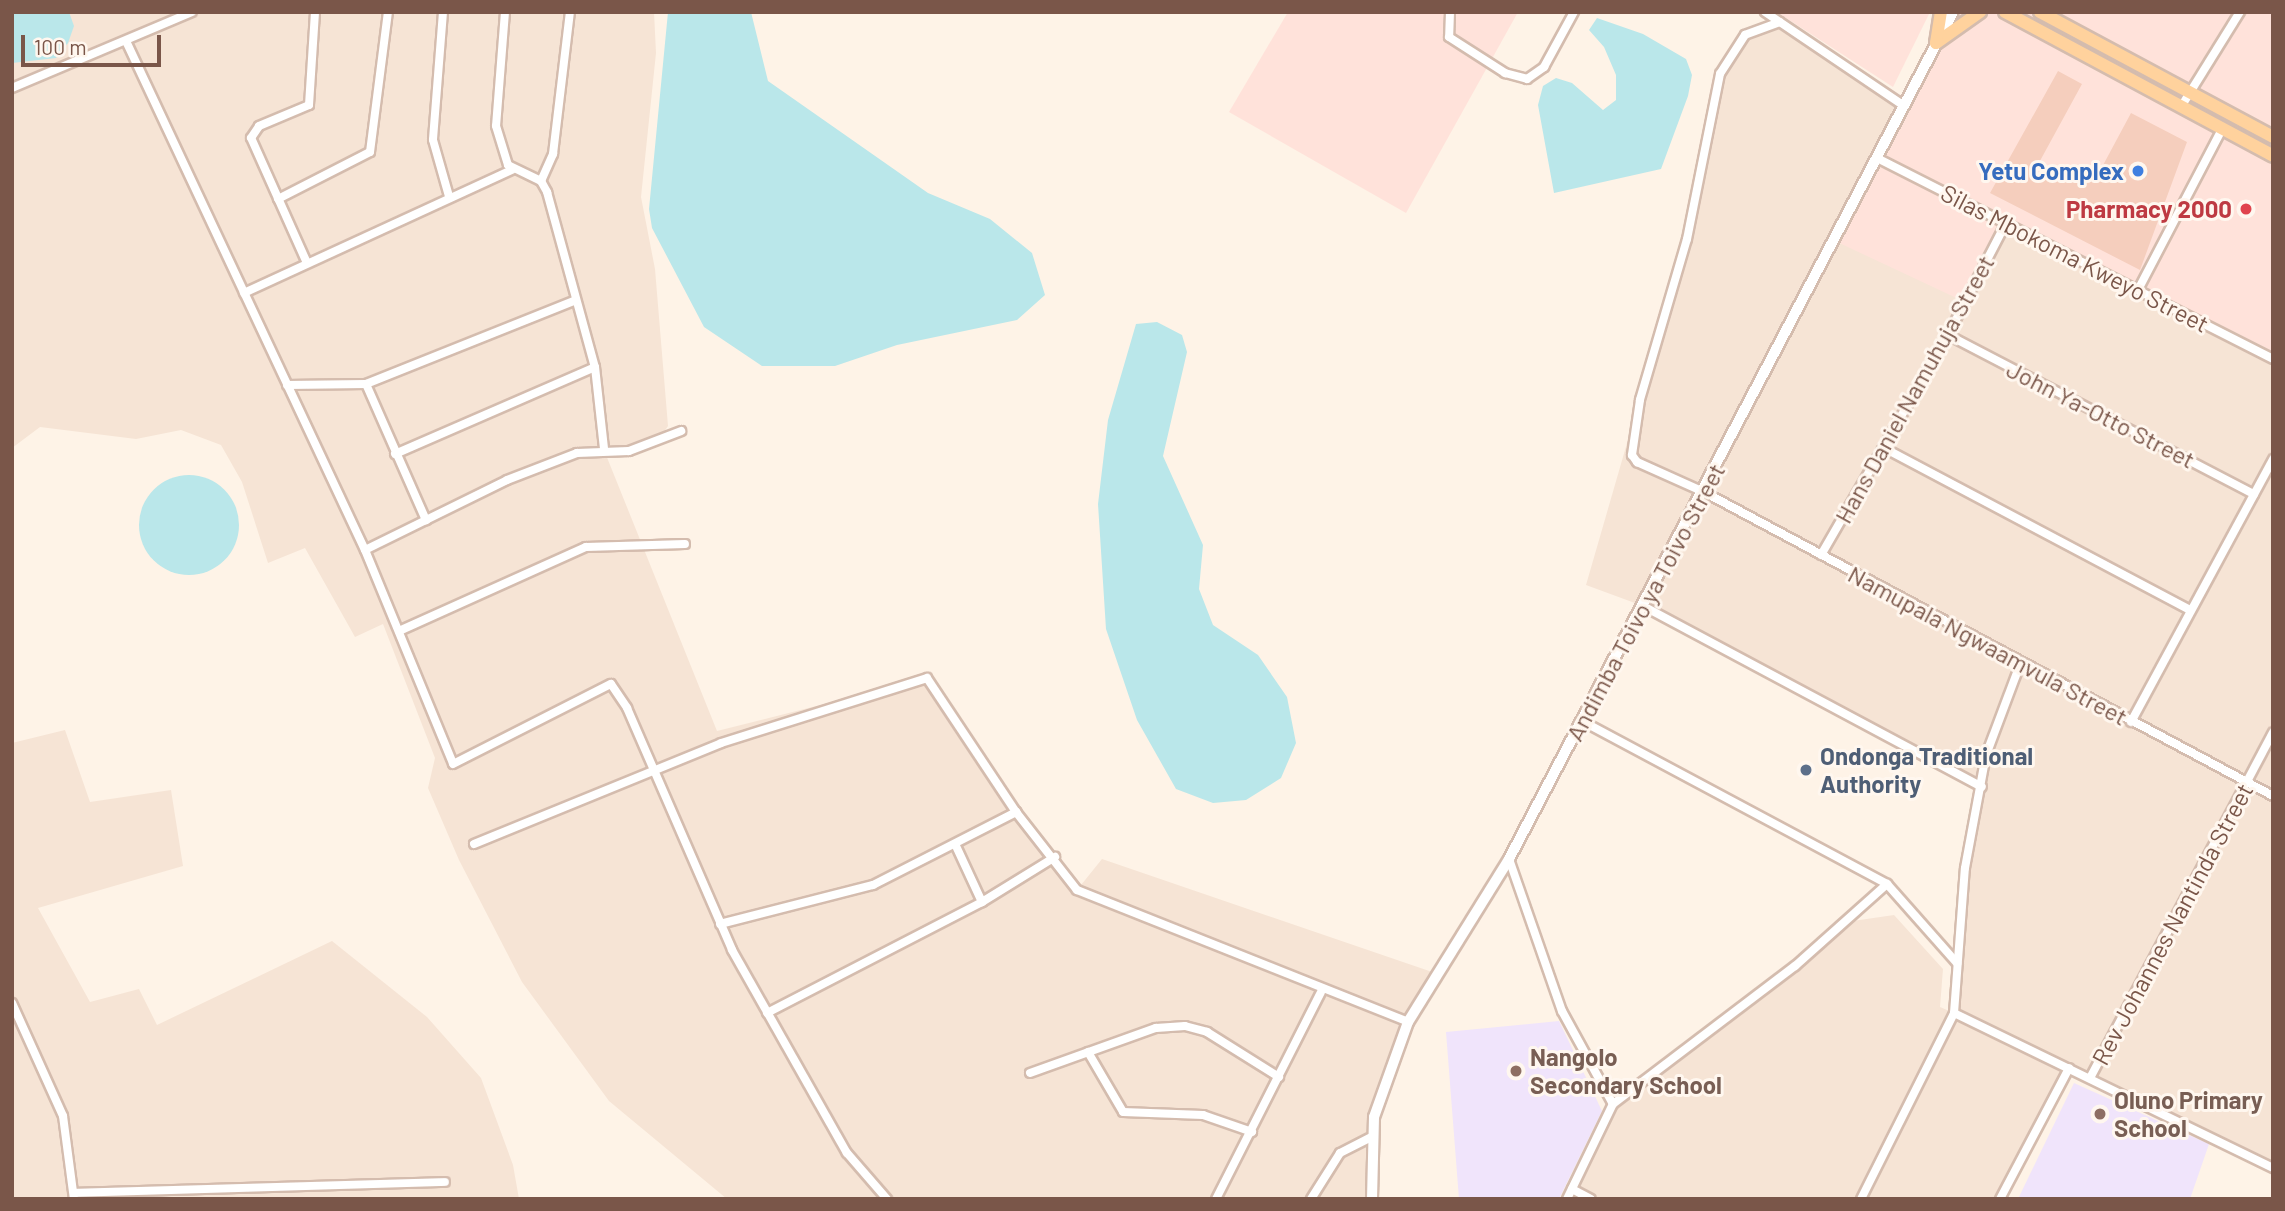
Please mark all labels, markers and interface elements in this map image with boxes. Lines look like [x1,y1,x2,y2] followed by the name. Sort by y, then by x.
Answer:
[24,21,164,65] scale bar
[34,34,87,59] text: 100 m
[1978,157,2124,185] place label: Yetu Complex
[2130,163,2146,179] marker: Yetu Complex
[1936,178,2214,338] street label: Silas Mbokoma Kweyo Street
[2066,195,2232,223] place label: Pharmacy 2000
[2238,201,2254,217] marker: Pharmacy 2000
[1828,250,2000,528] street label: Hans Daniel Namuhuja Street
[2002,354,2200,474] street label: John Ya-Otto Street
[1560,458,1730,746] street label: Andimba Toivo ya Toivo Street
[1844,559,2132,731] street label: Namupala Ngwaamvula Street
[1820,742,2033,798] place label: Ondonga Traditional Authority
[1798,762,1814,778] marker: Ondonga Traditional Authority
[2085,778,2259,1070] street label: Rev Johannes Nantinda Street
[1530,1043,1722,1099] place label: Nangolo Secondary School
[1508,1063,1524,1079] marker: Nangolo Secondary School
[2114,1086,2263,1142] place label: Oluno Primary School
[2092,1106,2108,1122] marker: Oluno Primary School

